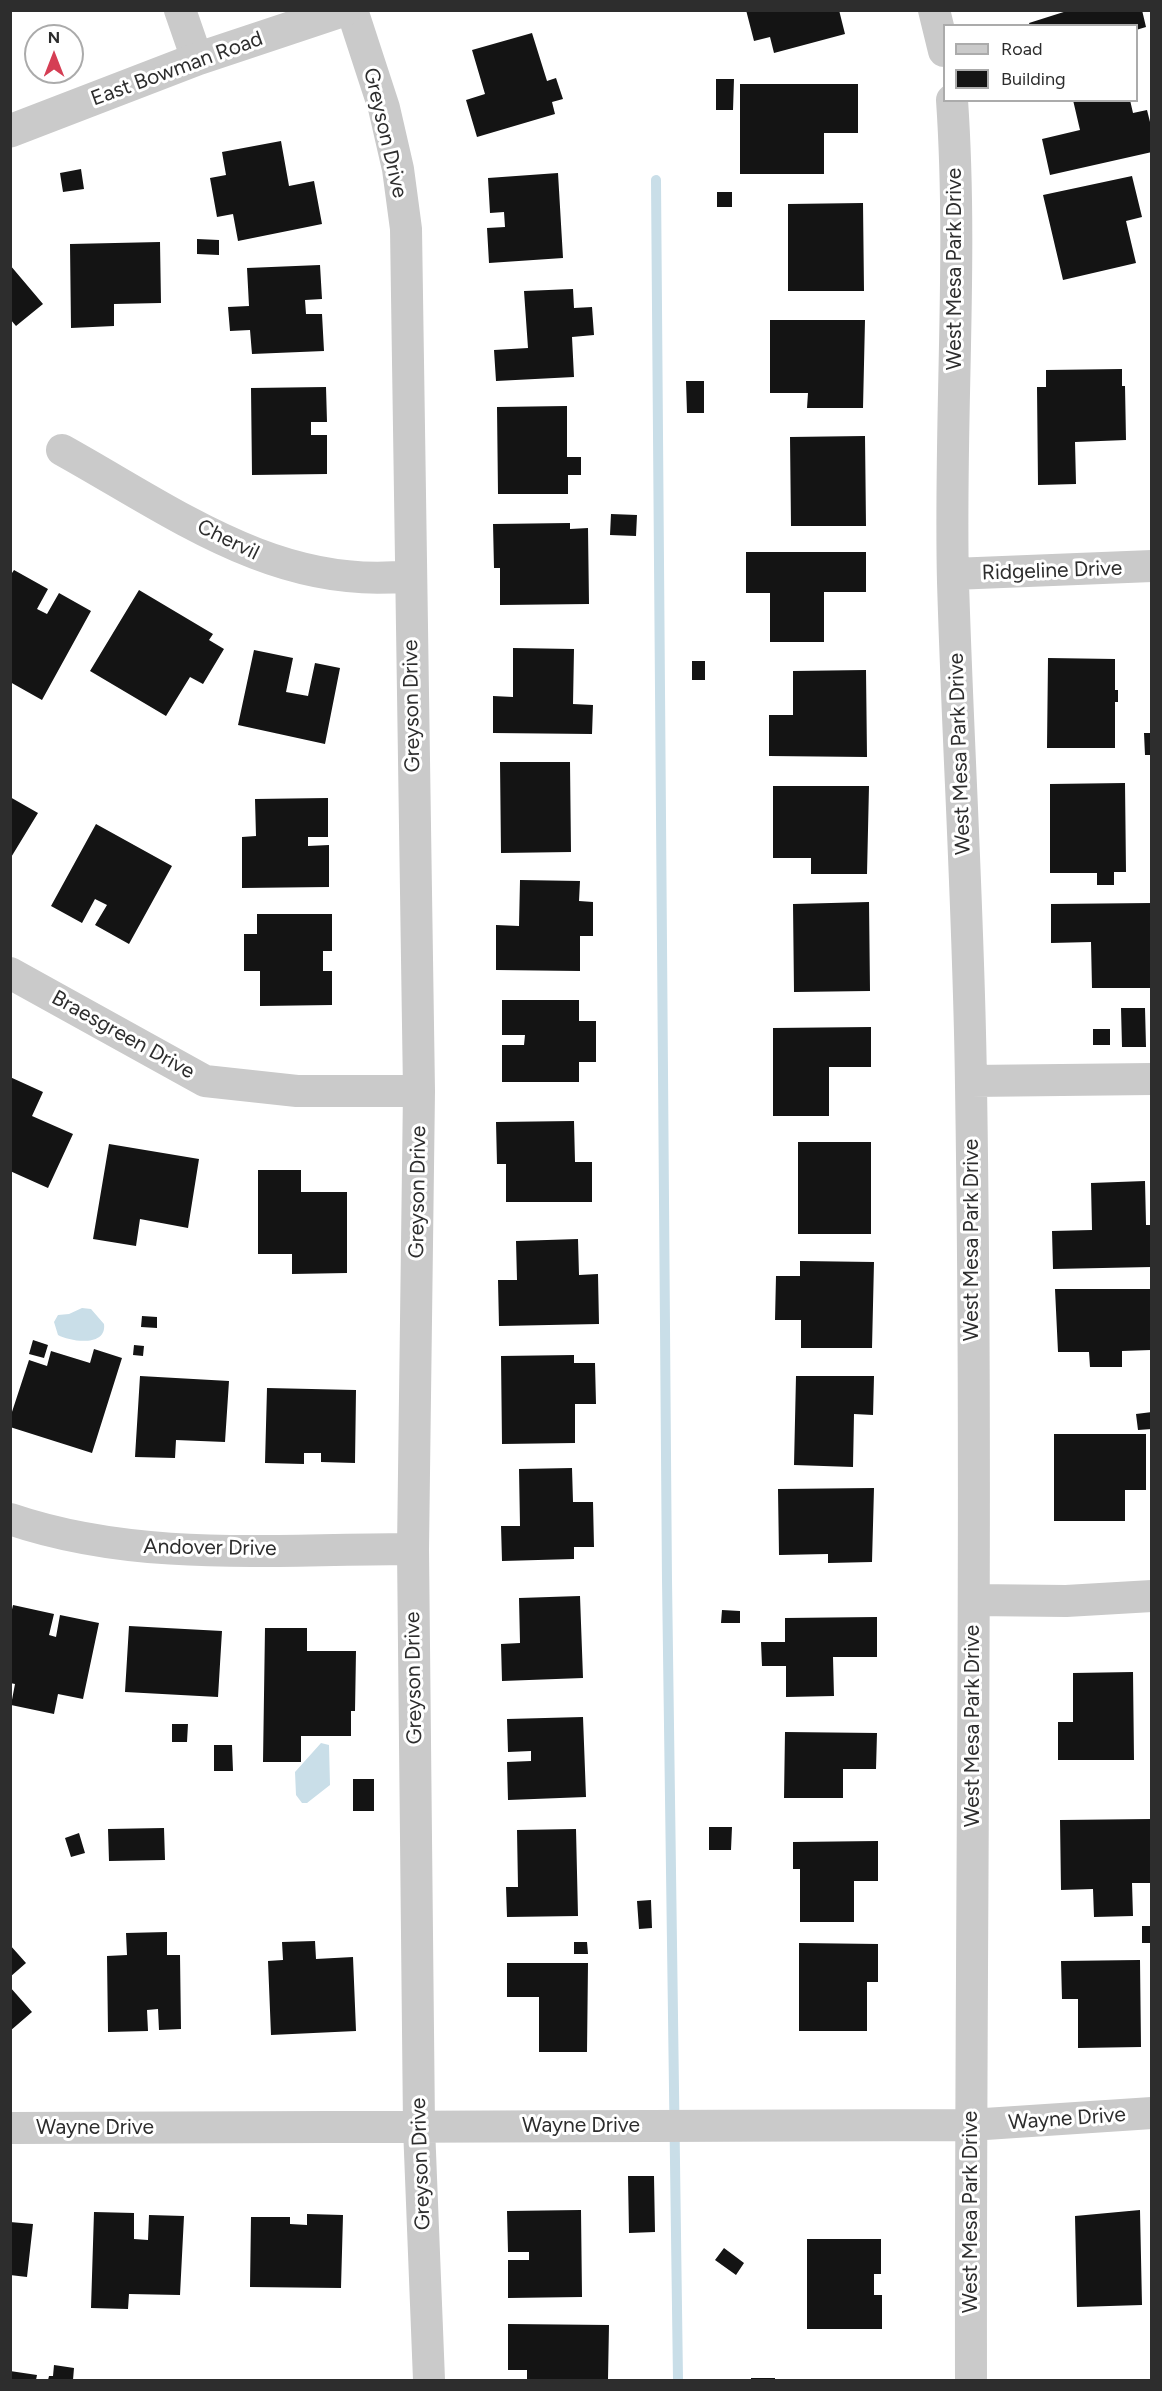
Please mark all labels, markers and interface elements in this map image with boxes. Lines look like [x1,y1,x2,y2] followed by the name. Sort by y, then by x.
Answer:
[24,24,84,84] north arrow
[943,24,1138,102] legend
[88,26,266,112] street label: East Bowman Road
[48,28,60,47] text: N
[1001,38,1042,60] text: Road
[358,66,412,200] street label: Greyson Drive
[1001,68,1066,90] text: Building
[942,168,968,370] street label: West Mesa Park Drive
[193,514,263,566] street label: Chervil
[981,556,1123,586] street label: Ridgeline Drive
[398,639,426,773] street label: Greyson Drive
[944,652,976,856] street label: West Mesa Park Drive
[47,985,199,1085] street label: Braesgreen Drive
[404,1125,432,1259] street label: Greyson Drive
[959,1139,985,1341] street label: West Mesa Park Drive
[143,1534,277,1562] street label: Andover Drive
[400,1611,428,1745] street label: Greyson Drive
[960,1625,986,1827] street label: West Mesa Park Drive
[406,2097,436,2231] street label: Greyson Drive
[1007,2102,1127,2136] street label: Wayne Drive
[958,2111,984,2313] street label: West Mesa Park Drive
[522,2113,640,2139] street label: Wayne Drive
[36,2115,154,2141] street label: Wayne Drive

